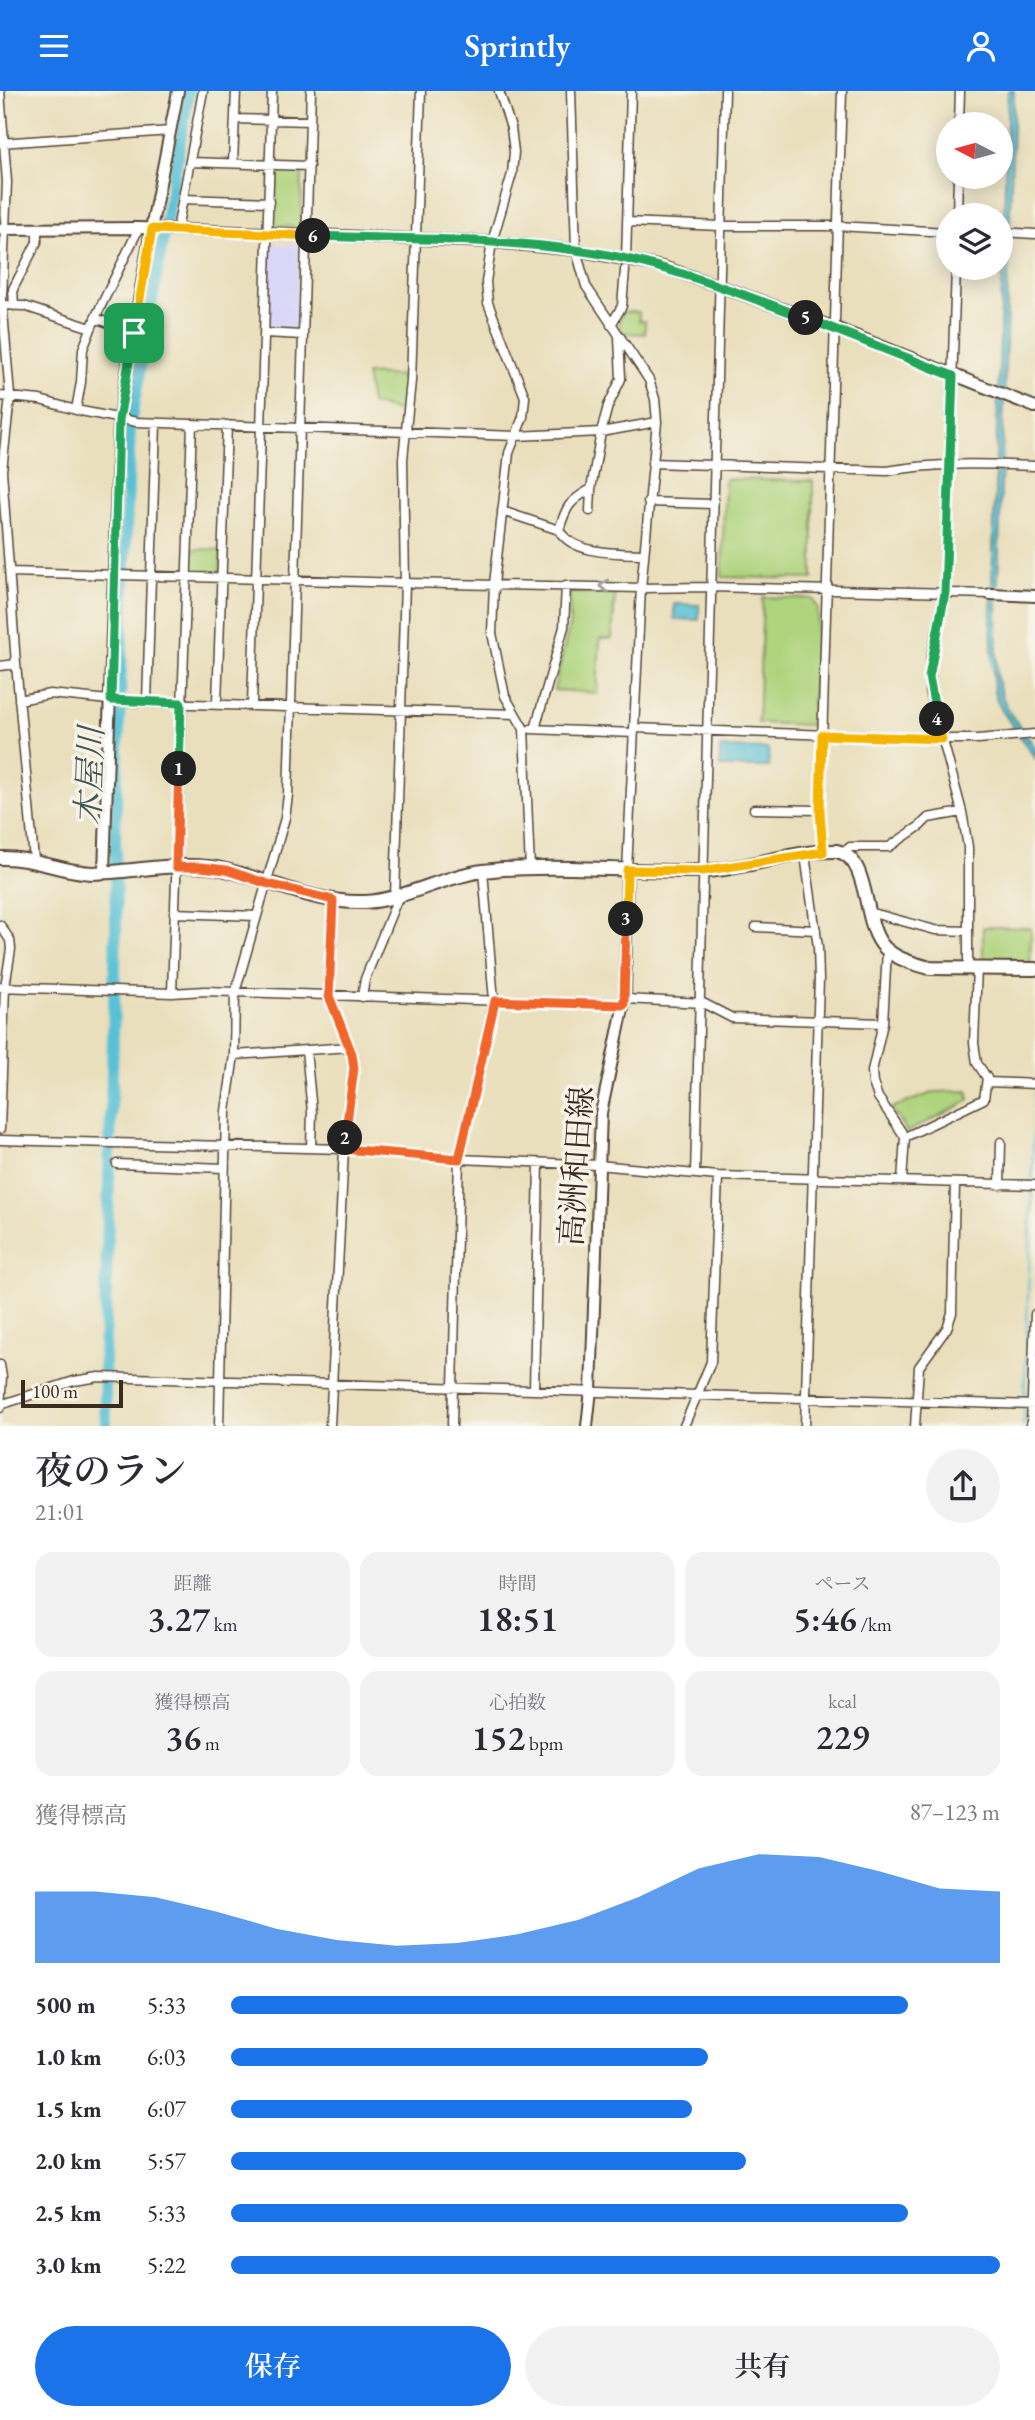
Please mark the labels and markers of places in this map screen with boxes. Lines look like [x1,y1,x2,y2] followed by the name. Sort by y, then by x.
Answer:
[296,219,330,253] pin: 6
[788,301,824,335] pin: 5
[104,303,164,363] pin
[920,701,954,737] pin: 4
[162,751,196,787] pin: 1
[608,901,644,937] pin: 3
[328,1121,362,1155] pin: 2

